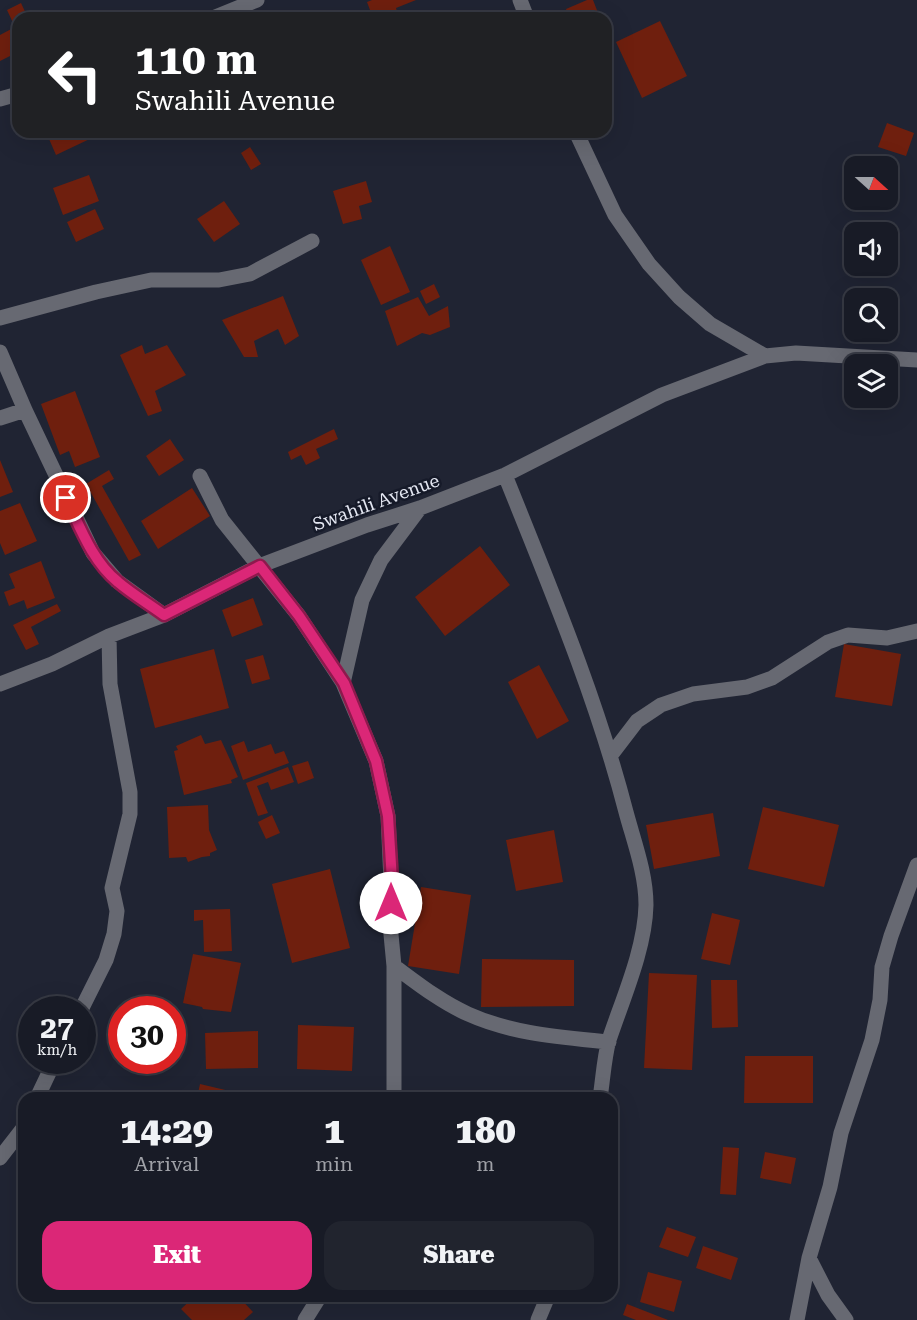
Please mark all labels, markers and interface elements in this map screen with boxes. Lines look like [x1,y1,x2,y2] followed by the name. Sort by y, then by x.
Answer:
[135,35,257,84] text: 110 m
[36,36,114,114] icon: left
[135,85,335,117] text: Swahili Avenue
[844,156,898,210] north arrow
[844,156,898,408] map controls
[844,222,898,276] button: sound
[844,288,898,342] button: search
[844,354,898,408] button: layers
[310,469,442,535] street label: Swahili Avenue
[40,472,91,523] pin
[49,481,82,514] icon: arrive
[359,871,423,935] position arrow
[108,996,186,1074] speed limit sign: 30
[40,1010,74,1045] text: 27
[37,1041,77,1059] text: km/h
[120,1110,213,1152] text: 14:29
[324,1110,344,1152] text: 1
[455,1110,516,1152] text: 180
[134,1152,199,1176] text: Arrival
[315,1152,353,1176] text: min
[476,1152,495,1176] text: m
[42,1221,312,1290] button: Exit
[324,1221,594,1290] button: Share

